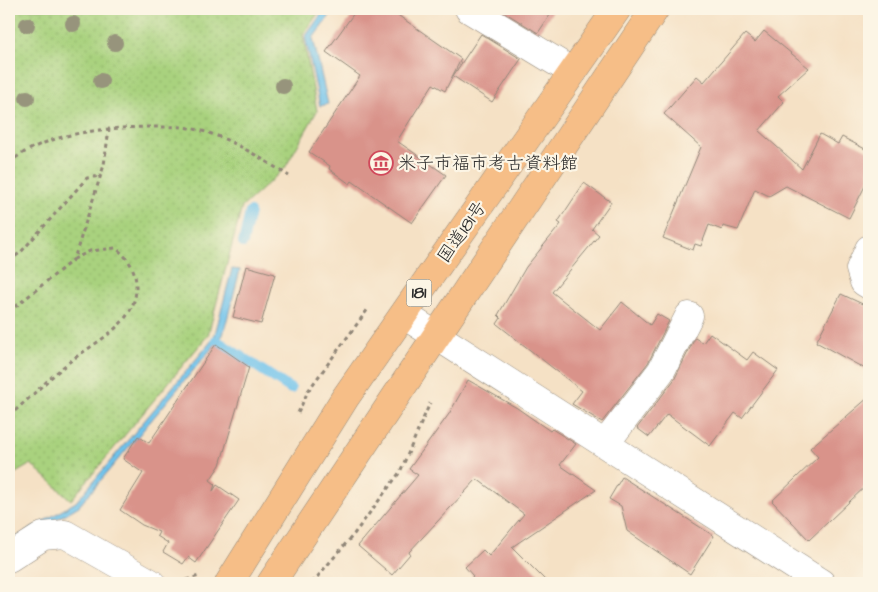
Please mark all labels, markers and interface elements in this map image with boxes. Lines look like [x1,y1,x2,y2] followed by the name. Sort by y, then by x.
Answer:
[368,150,394,176] museum icon: 米子市福市考古資料館
[398,151,578,176] place label: 米子市福市考古資料館
[432,196,492,268] street label: 国道181号
[406,280,432,306] road number: 181

